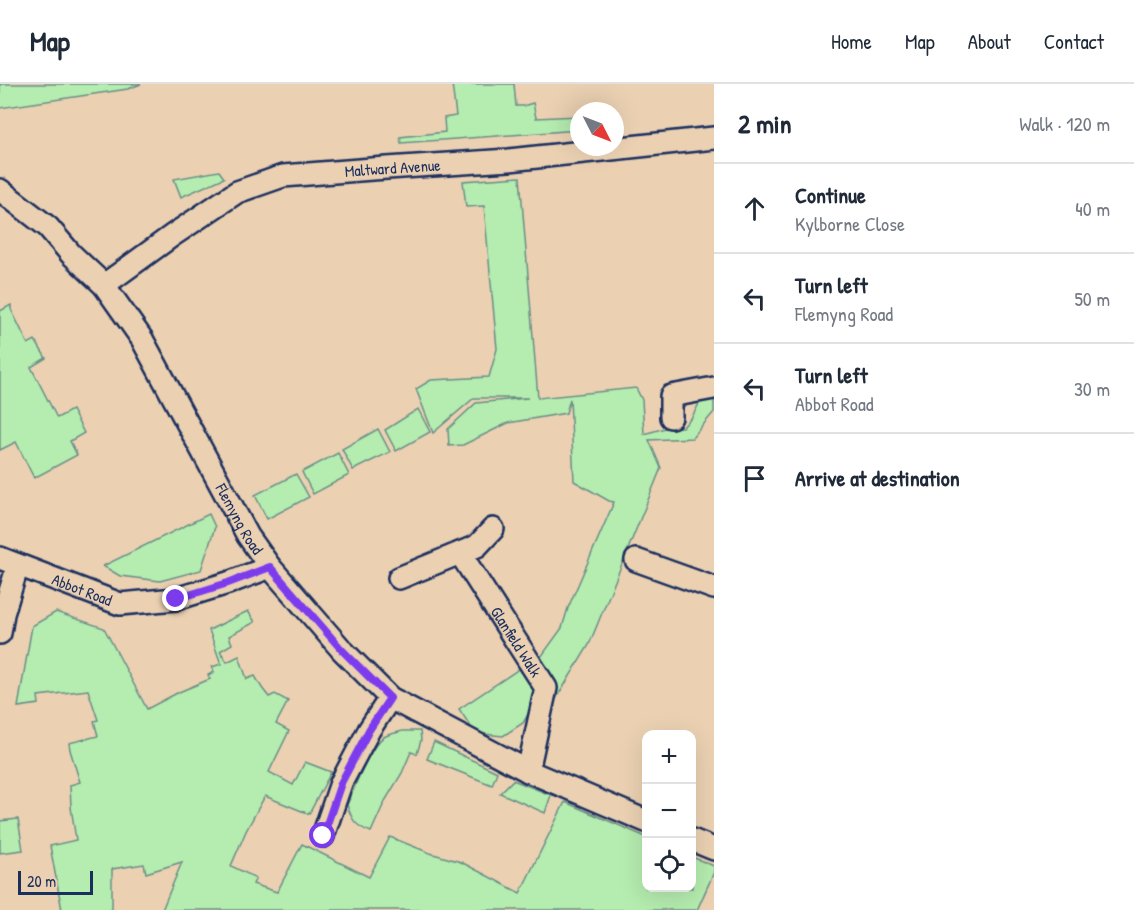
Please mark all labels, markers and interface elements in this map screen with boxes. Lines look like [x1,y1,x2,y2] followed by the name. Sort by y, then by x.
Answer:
[30,22,70,60] text: Map
[831,27,872,56] text: Home
[905,27,935,56] text: Map
[968,27,1011,56] text: About
[1044,27,1104,56] text: Contact
[570,102,624,156] north arrow
[738,106,791,141] text: 2 min
[1019,110,1110,137] text: Walk · 120 m
[344,153,442,182] street label: Maltward Avenue
[795,180,866,210] text: Continue
[738,192,771,225] icon: ahead
[1075,195,1110,222] text: 40 m
[795,210,905,237] text: Kylborne Close
[795,270,868,300] text: Turn left
[738,282,771,315] icon: left
[1074,285,1110,312] text: 50 m
[795,300,893,327] text: Flemyng Road
[795,360,868,390] text: Turn left
[738,372,771,405] icon: left
[1074,375,1110,402] text: 30 m
[795,390,874,417] text: Abbot Road
[738,462,771,495] icon: arrive
[795,463,960,493] text: Arrive at destination
[210,478,269,559] street label: Flemyng Road
[49,568,115,611] street label: Abbot Road
[162,585,188,611] route end
[486,602,547,681] street label: Glanfield Walk
[642,730,696,892] map controls
[642,730,696,784] button: +
[642,784,696,838] button: −
[309,822,335,848] route start
[642,838,696,892] button: locate
[18,868,93,896] scale bar
[27,870,56,892] text: 20 m

